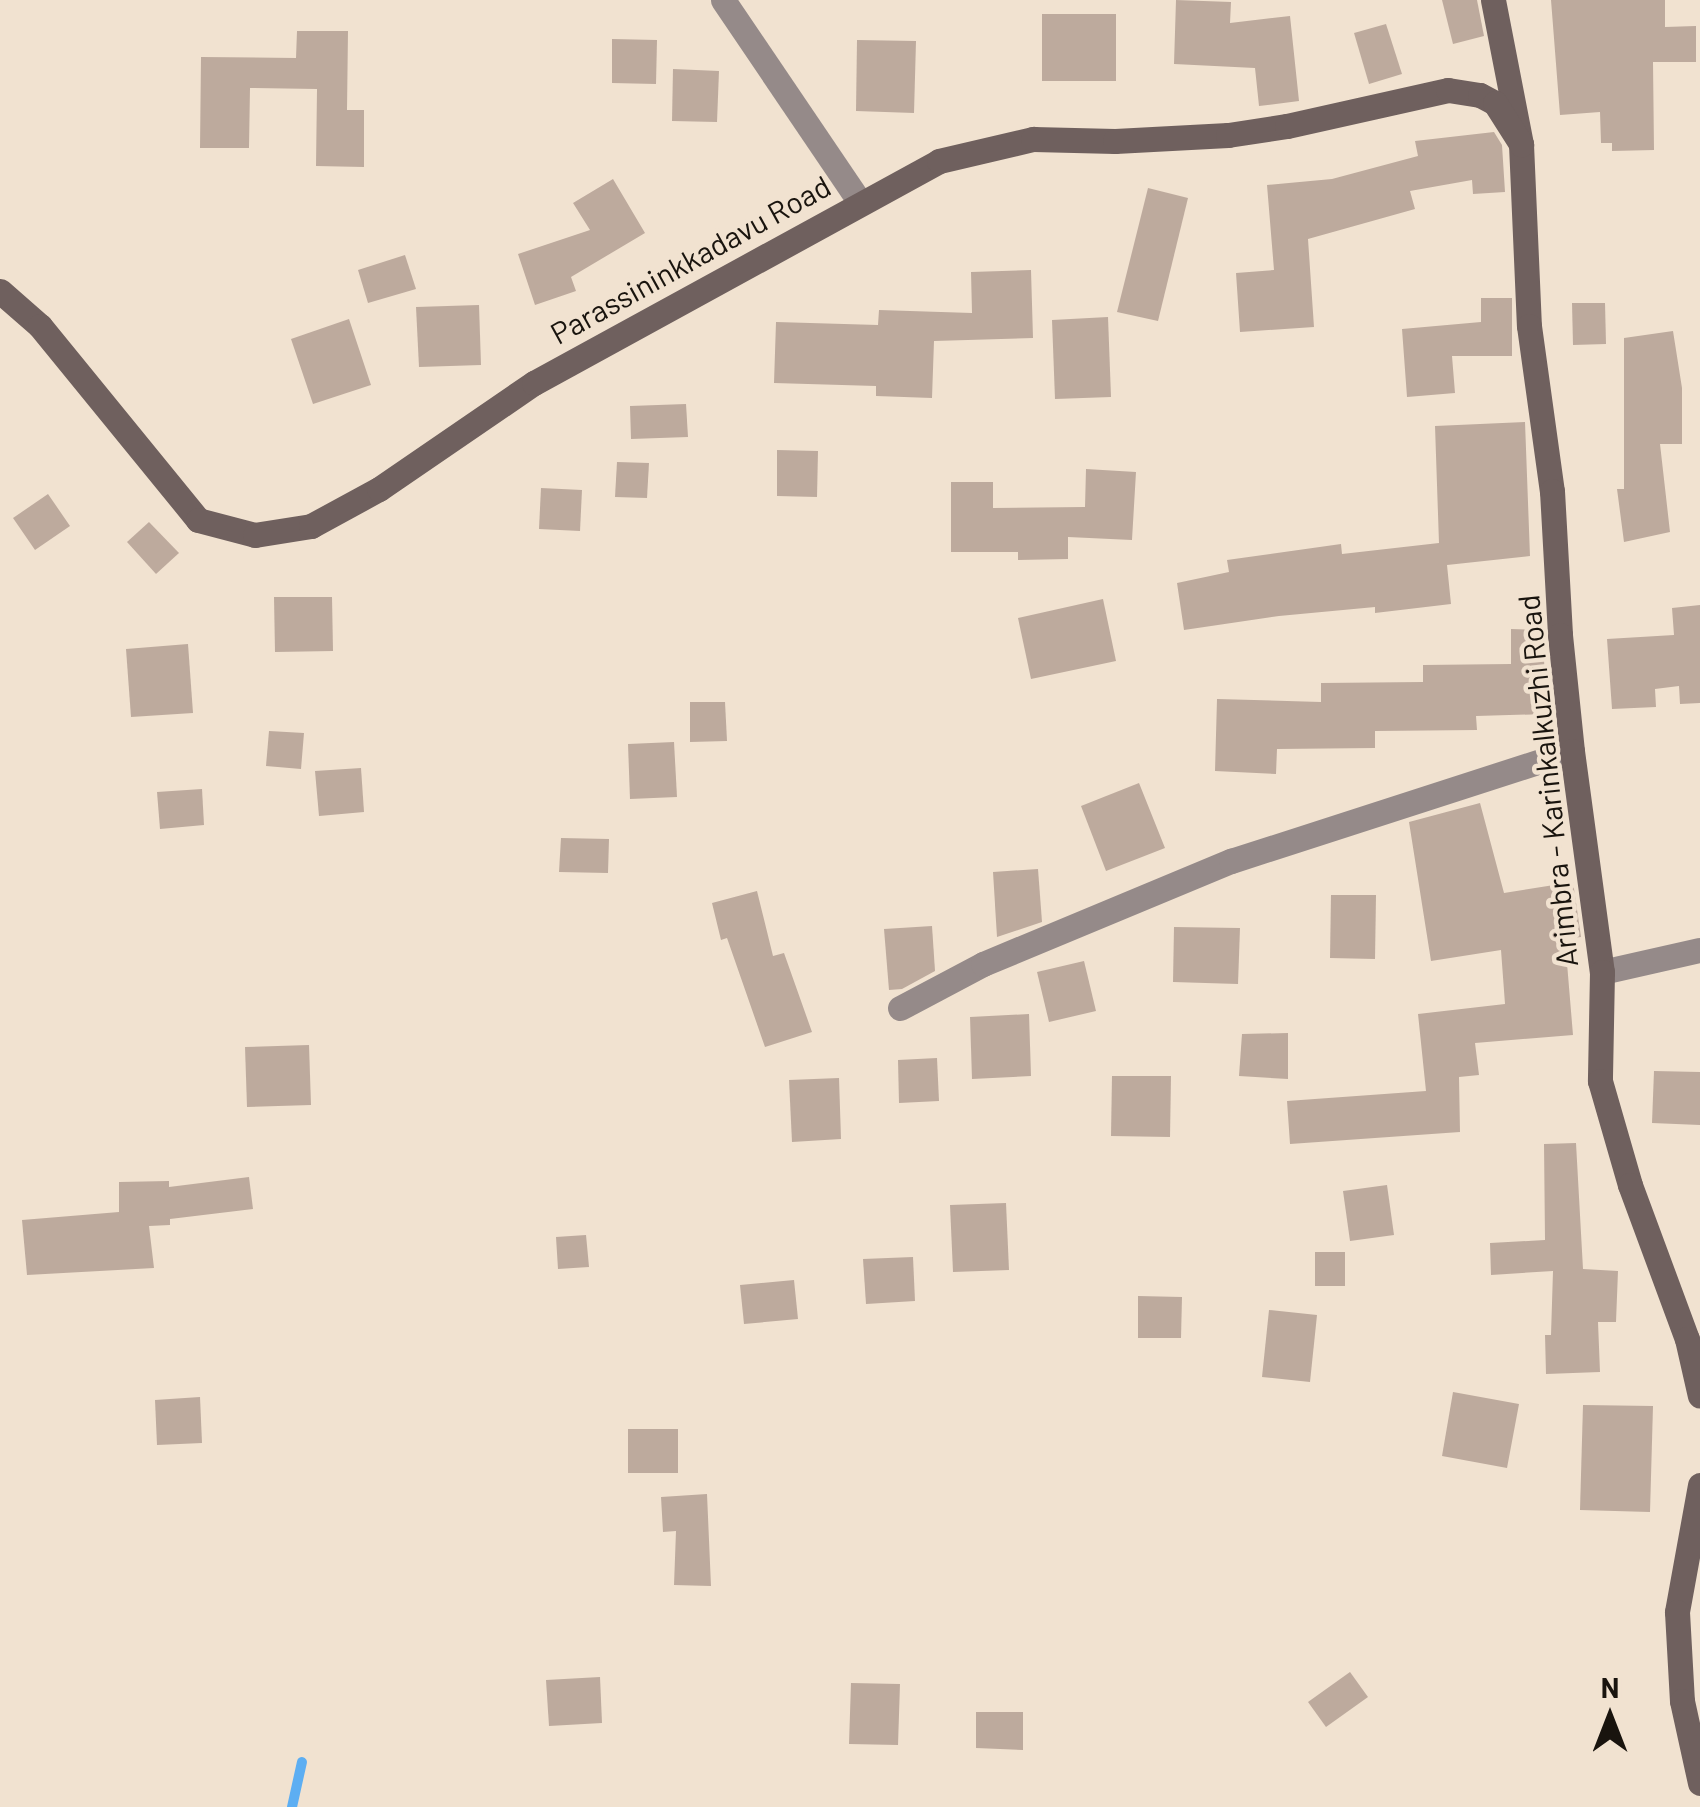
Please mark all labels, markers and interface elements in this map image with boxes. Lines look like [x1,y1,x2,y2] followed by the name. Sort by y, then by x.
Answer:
[544,167,836,351] street label: Parassininkkadavu Road
[1510,593,1584,969] street label: Arimbra - Karinkalkuzhi Road
[1560,1667,1660,1767] north arrow
[1601,1670,1619,1704] text: N

